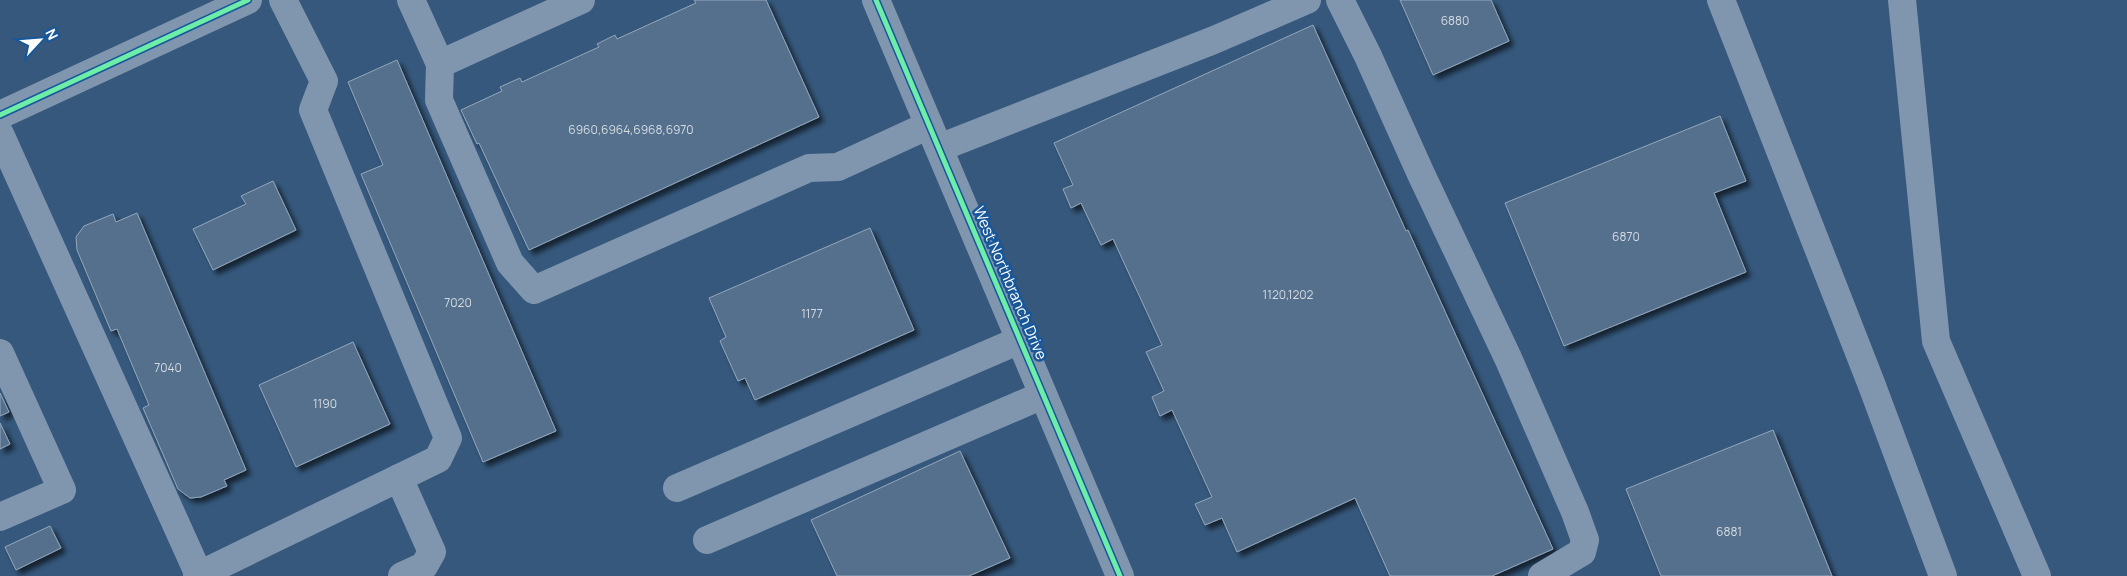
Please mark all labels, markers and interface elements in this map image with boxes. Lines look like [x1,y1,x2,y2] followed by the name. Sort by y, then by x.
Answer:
[1441,12,1469,29] house number: 6880
[15,15,65,65] north arrow
[41,25,63,43] text: N
[568,121,694,138] house number: 6960,6964,6968,6970
[969,203,1052,363] street label: West Northbranch Drive
[1612,228,1640,245] house number: 6870
[1263,286,1314,303] house number: 1120,1202
[444,294,472,311] house number: 7020
[801,305,823,322] house number: 1177
[154,359,182,376] house number: 7040
[313,395,337,412] house number: 1190
[1716,523,1742,540] house number: 6881

